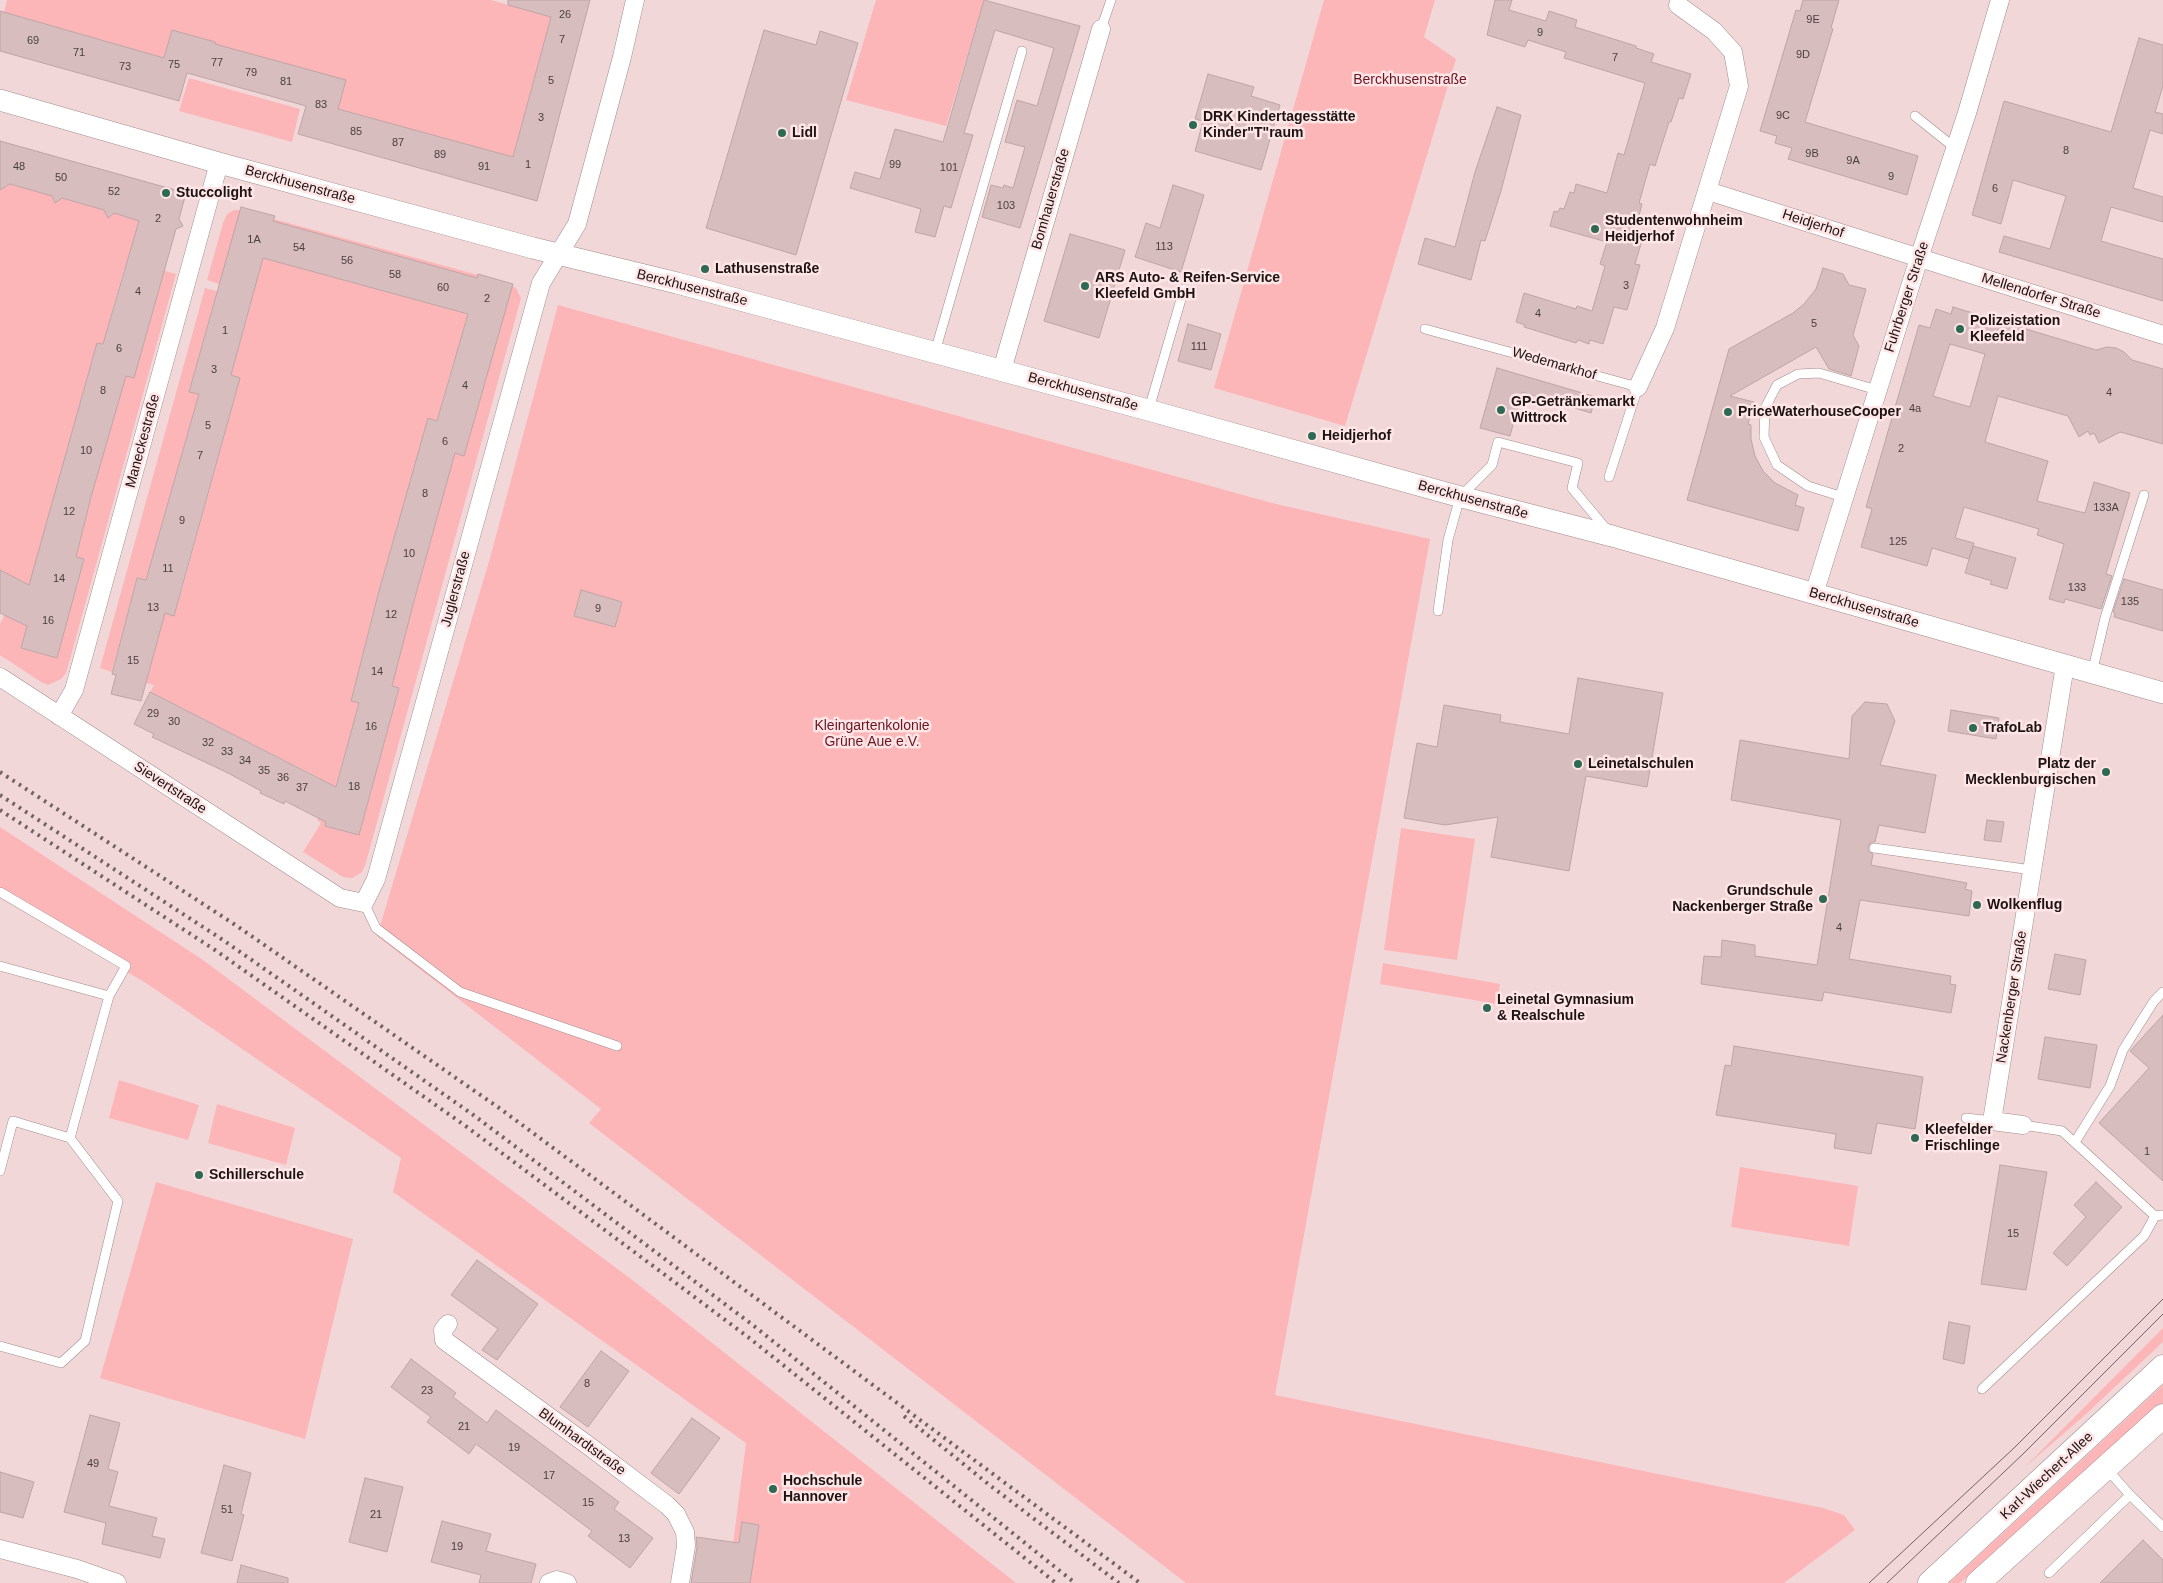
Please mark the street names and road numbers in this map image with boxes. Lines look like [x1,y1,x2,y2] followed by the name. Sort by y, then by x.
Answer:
[1029,147,1073,251] street label: Bomhauerstraße
[243,162,357,208] street label: Berckhusenstraße
[1780,206,1846,242] street label: Heidjerhof
[1881,240,1933,354] street label: Fuhrberger Straße
[635,266,749,310] street label: Berckhusenstraße
[1979,270,2103,322] street label: Mellendorfer Straße
[1510,344,1598,384] street label: Wedemarkhof
[1026,369,1140,415] street label: Berckhusenstraße
[122,392,164,490] street label: Maneckestraße
[1416,477,1530,523] street label: Berckhusenstraße
[438,549,474,629] street label: Juglerstraße
[1807,584,1921,632] street label: Berckhusenstraße
[131,758,209,818] street label: Sievertstraße
[1993,930,2031,1064] street label: Nackenberger Straße
[535,1405,629,1479] street label: Blumhardtstraße
[1997,1429,2097,1523] street label: Karl-Wiechert-Allee

